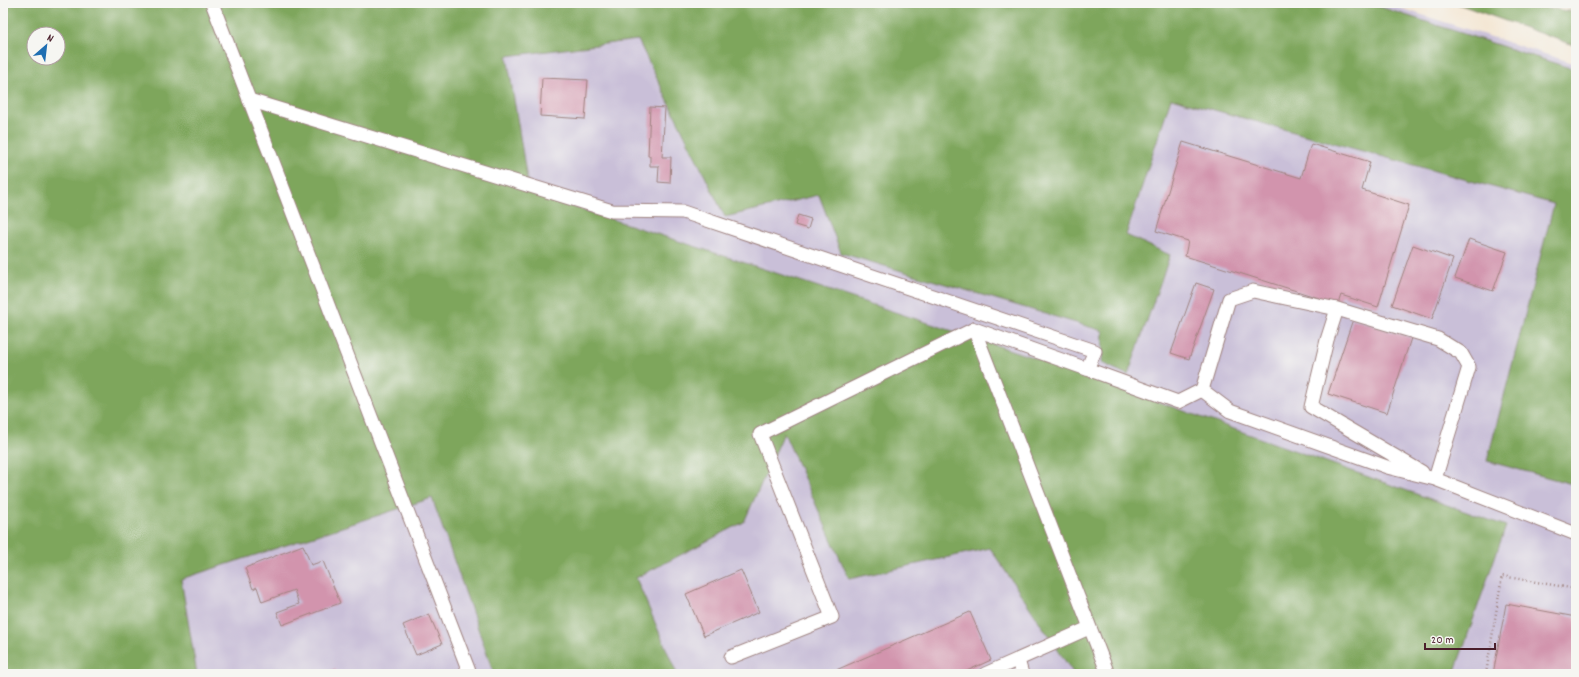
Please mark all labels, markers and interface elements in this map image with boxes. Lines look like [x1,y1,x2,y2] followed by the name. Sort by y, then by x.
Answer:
[26,26,66,66] north arrow
[44,31,56,48] text: N
[1425,625,1495,651] scale bar
[1431,632,1454,649] text: 20 m

